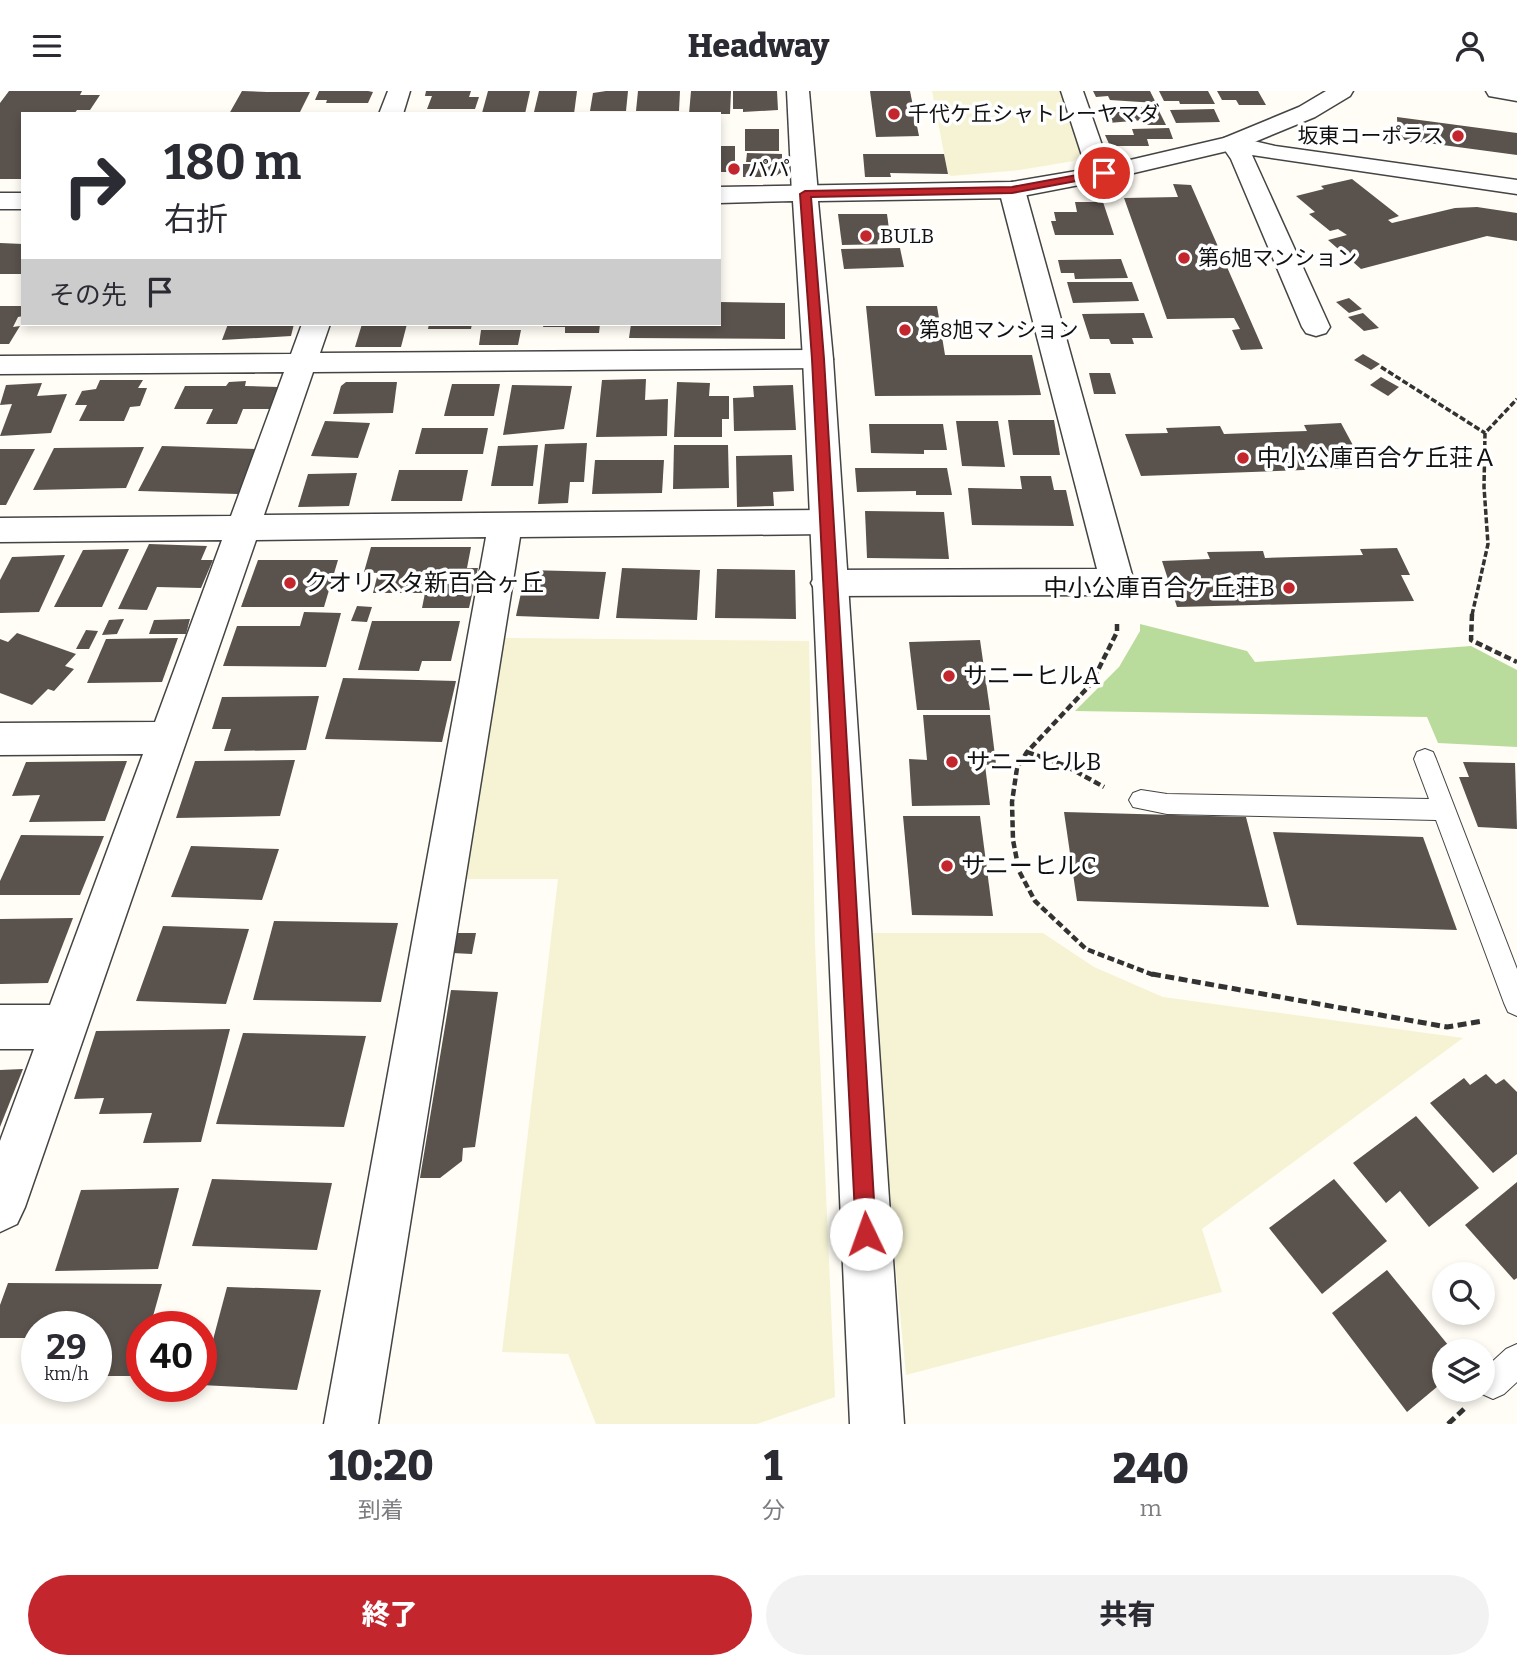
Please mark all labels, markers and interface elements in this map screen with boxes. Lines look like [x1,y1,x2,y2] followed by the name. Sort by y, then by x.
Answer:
[28,27,66,65] icon: menu
[688,27,829,65] text: Headway
[1451,27,1489,65] icon: person
[908,101,1160,127] place label: 千代ケ丘シャトレーヤマダ
[886,106,902,122] marker: 千代ケ丘シャトレーヤマダ
[1297,123,1444,149] place label: 坂東コーポラス
[1450,128,1466,144] marker: 坂東コーポラス
[164,133,301,192] text: 180 m
[49,140,140,231] icon: right
[1074,143,1134,203] pin
[1085,154,1123,192] icon: arrive
[748,156,790,182] place label: パパ
[726,161,742,177] marker: パパ
[164,200,228,238] text: 右折
[880,223,934,249] place label: BULB
[858,228,874,244] marker: BULB
[1198,245,1357,271] place label: 第6旭マンション
[1176,250,1192,266] marker: 第6旭マンション
[141,273,179,311] icon: arrive
[49,280,127,311] text: その先
[919,317,1079,343] place label: 第8旭マンション
[897,322,913,338] marker: 第8旭マンション
[1257,444,1497,472] place label: 中小公庫百合ケ丘荘Ａ
[1235,450,1251,466] marker: 中小公庫百合ケ丘荘Ａ
[304,569,544,597] place label: クオリスタ新百合ヶ丘
[1044,574,1275,602] place label: 中小公庫百合ケ丘荘B
[282,575,298,591] marker: クオリスタ新百合ヶ丘
[1281,580,1297,596] marker: 中小公庫百合ケ丘荘B
[963,662,1100,690] place label: サニーヒルA
[941,668,957,684] marker: サニーヒルA
[966,748,1101,776] place label: サニーヒルB
[944,754,960,770] marker: サニーヒルB
[961,852,1097,880] place label: サニーヒルC
[939,858,955,874] marker: サニーヒルC
[829,1197,903,1271] position arrow
[1432,1262,1495,1402] map controls
[1432,1262,1495,1325] button: search
[126,1311,217,1402] speed limit sign: 40
[46,1326,87,1368] text: 29
[1432,1339,1495,1402] button: layers
[44,1363,89,1385] text: km/h
[328,1441,434,1491] text: 10:20
[764,1441,782,1491] text: 1
[1113,1444,1189,1494] text: 240
[1140,1494,1162,1522] text: m
[358,1496,404,1524] text: 到着
[762,1496,785,1524] text: 分
[28,1575,752,1655] button: 終了
[766,1575,1489,1655] button: 共有

